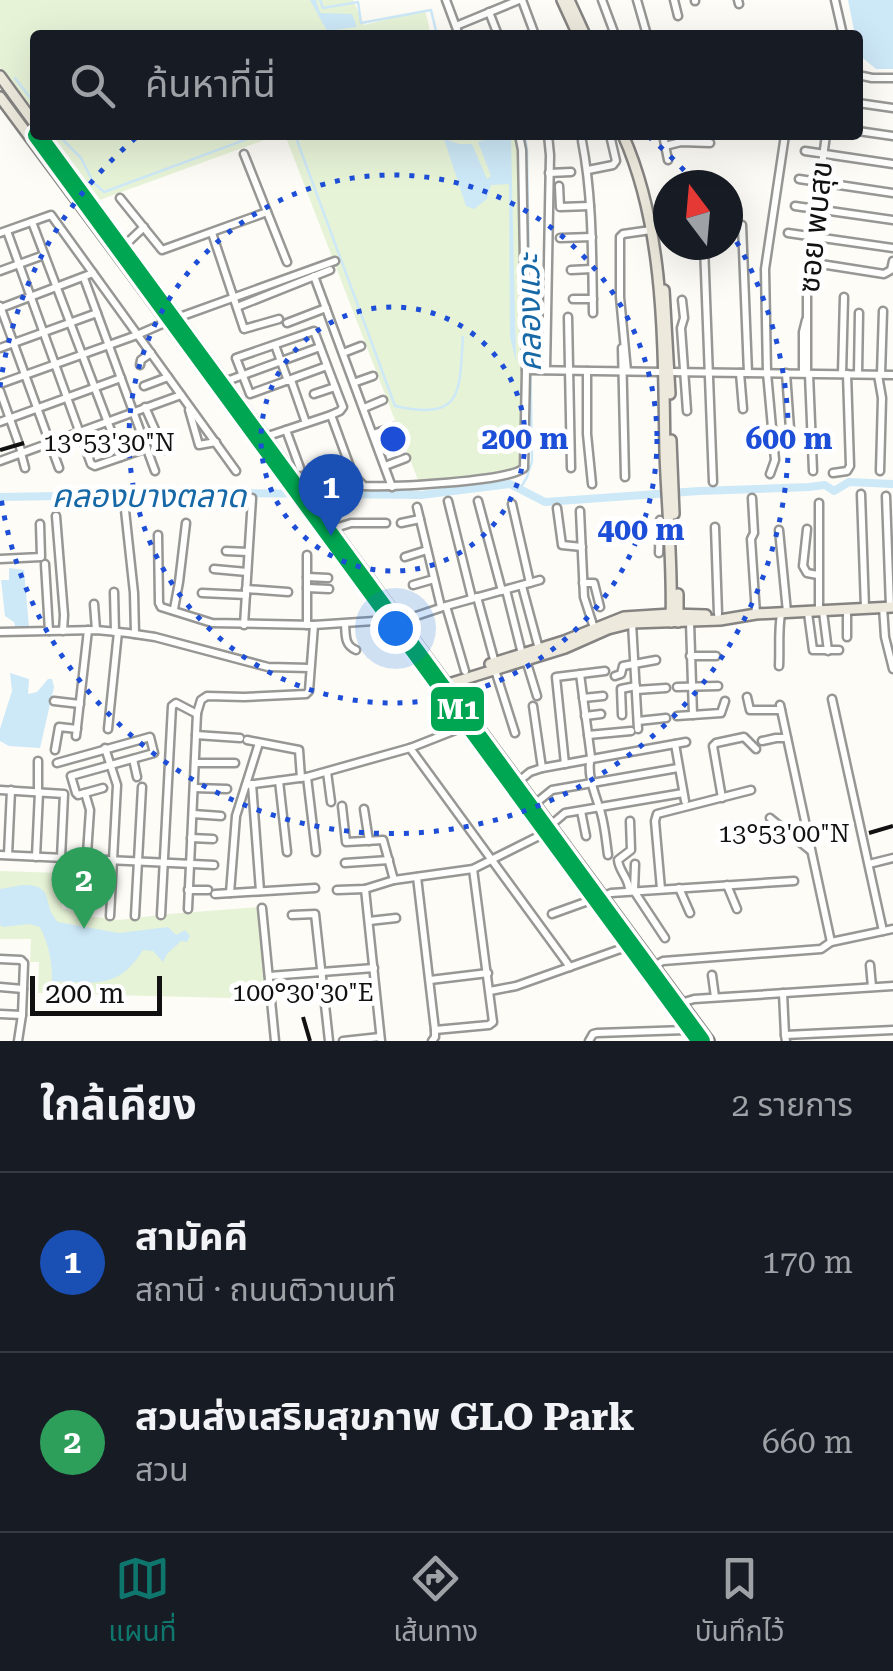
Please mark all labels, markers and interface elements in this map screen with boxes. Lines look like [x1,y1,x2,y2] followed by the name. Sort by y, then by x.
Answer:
[30,30,863,140] search box
[65,58,120,113] icon: search
[145,62,276,106] text: ค้นหาที่นี่
[791,160,840,295] street label: ซอย พบสุข
[653,170,743,260] north arrow
[509,252,549,372] water label: คลองแวะ
[375,421,411,457] centre of rings
[482,421,569,456] text: 200 m
[746,421,833,456] text: 600 m
[43,428,175,457] text: 13°53'30"N
[298,454,364,536] pin: 1
[52,477,247,515] water label: คลองบางตลาด
[598,512,685,547] text: 400 m
[370,603,421,654] your location
[429,685,486,733] line badge: M1
[437,693,480,726] text: M1
[718,819,850,848] text: 13°53'00"N
[52,846,116,929] pin: 2
[30,971,162,1016] scale bar
[45,977,125,1010] text: 200 m
[232,978,374,1007] text: 100°30'30"E
[40,1080,197,1129] text: ใกล้เคียง
[732,1086,853,1124] text: 2 รายการ
[135,1215,248,1259] text: สามัคคี
[64,1243,81,1281] text: 1
[762,1243,853,1281] text: 170 m
[135,1271,396,1309] text: สถานี · ถนนติวานนท์
[135,1395,635,1439] text: สวนส่งเสริมสุขภาพ GLO Park
[64,1423,81,1461] text: 2
[762,1423,853,1461] text: 660 m
[135,1451,189,1489] text: สวน
[108,1551,177,1654] tab: แผนที่
[393,1551,478,1654] tab: เส้นทาง
[695,1551,785,1654] tab: บันทึกไว้

